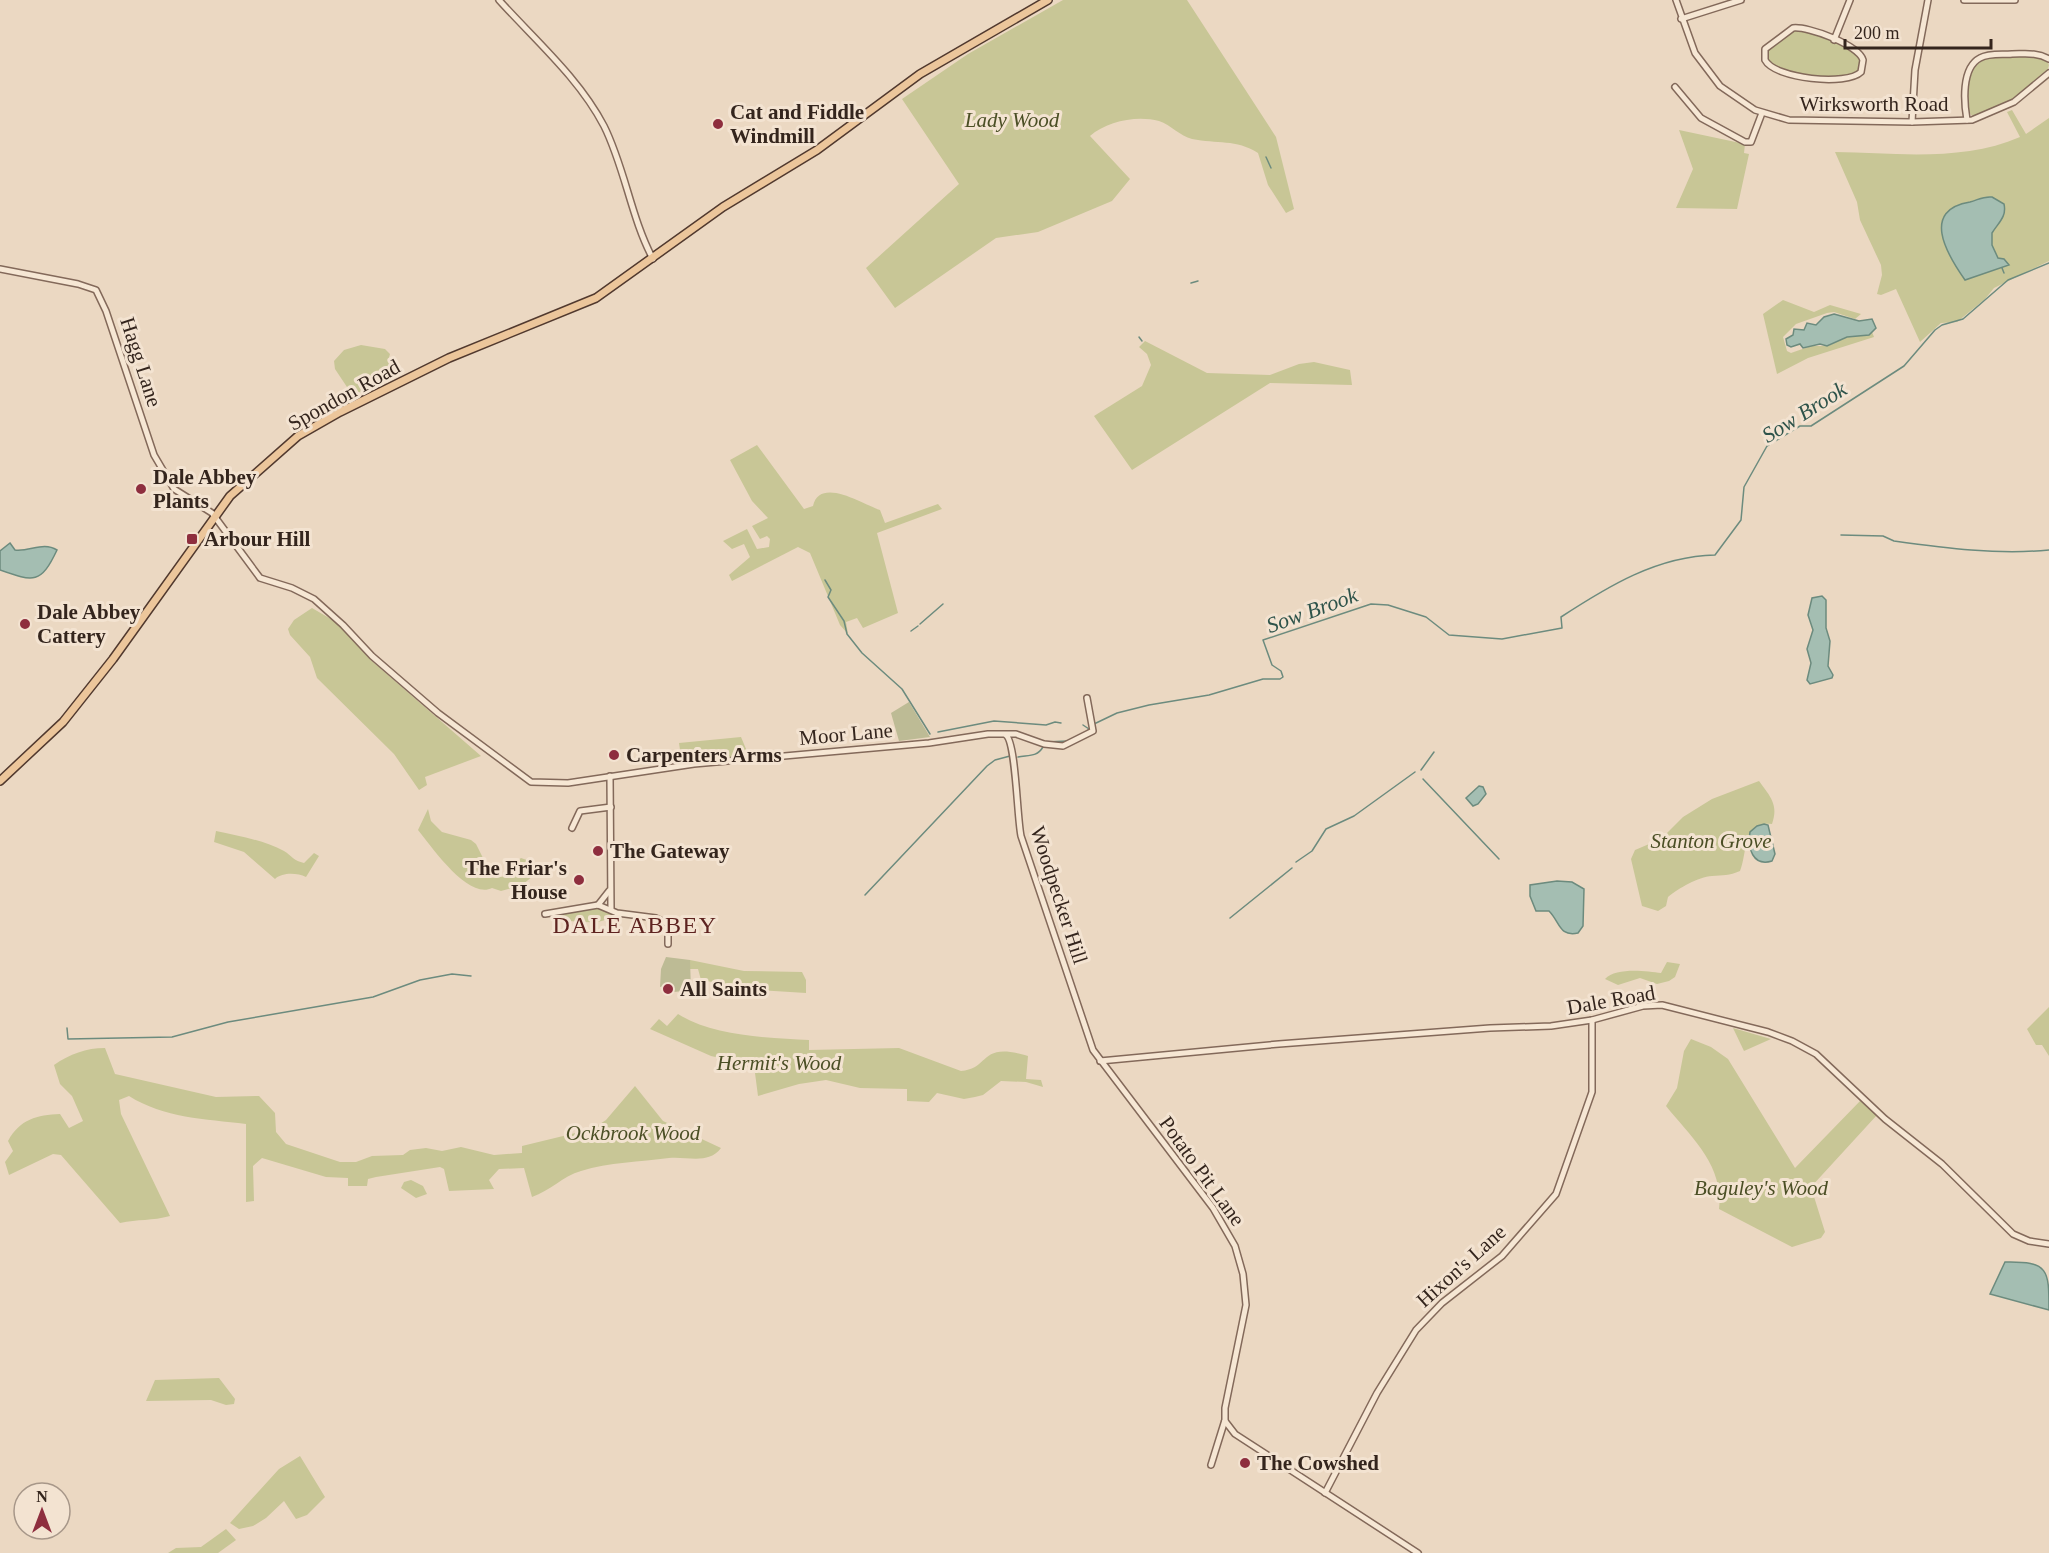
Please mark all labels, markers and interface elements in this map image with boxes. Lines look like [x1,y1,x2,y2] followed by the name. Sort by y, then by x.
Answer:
[1845,12,1990,50] scale bar
[1854,23,1900,43] text: 200 m
[1799,92,1949,116] street label: Wirksworth Road
[730,100,864,148] place label: Cat and Fiddle Windmill
[964,108,1060,132] park label: Lady Wood
[711,117,725,131] marker: Cat and Fiddle Windmill
[115,314,167,410] street label: Hagg Lane
[284,354,405,436] street label: Spondon Road
[1757,376,1852,448] water label: Sow Brook
[153,465,257,513] place label: Dale Abbey Plants
[134,482,148,496] marker: Dale Abbey Plants
[204,527,311,551] place label: Arbour Hill
[185,532,199,546] marker: Arbour Hill
[1263,582,1362,638] water label: Sow Brook
[37,600,141,648] place label: Dale Abbey Cattery
[18,617,32,631] marker: Dale Abbey Cattery
[798,718,894,750] street label: Moor Lane
[626,743,782,767] place label: Carpenters Arms
[607,748,621,762] marker: Carpenters Arms
[1025,823,1093,967] street label: Woodpecker Hill
[1650,829,1772,853] park label: Stanton Grove
[610,839,730,863] place label: The Gateway
[591,844,605,858] marker: The Gateway
[465,856,567,904] place label: The Friar's House
[572,873,586,887] marker: The Friar's House
[553,912,718,938] district label: DALE ABBEY
[680,977,767,1001] place label: All Saints
[1565,980,1658,1020] street label: Dale Road
[661,982,675,996] marker: All Saints
[716,1051,842,1075] park label: Hermit's Wood
[1154,1112,1250,1230] street label: Potato Pit Lane
[566,1121,701,1145] park label: Ockbrook Wood
[1694,1176,1828,1200] park label: Baguley's Wood
[1411,1220,1511,1312] street label: Hixon's Lane
[1257,1451,1379,1475] place label: The Cowshed
[1238,1456,1252,1470] marker: The Cowshed
[12,1481,72,1541] north arrow
[36,1488,48,1505] text: N

